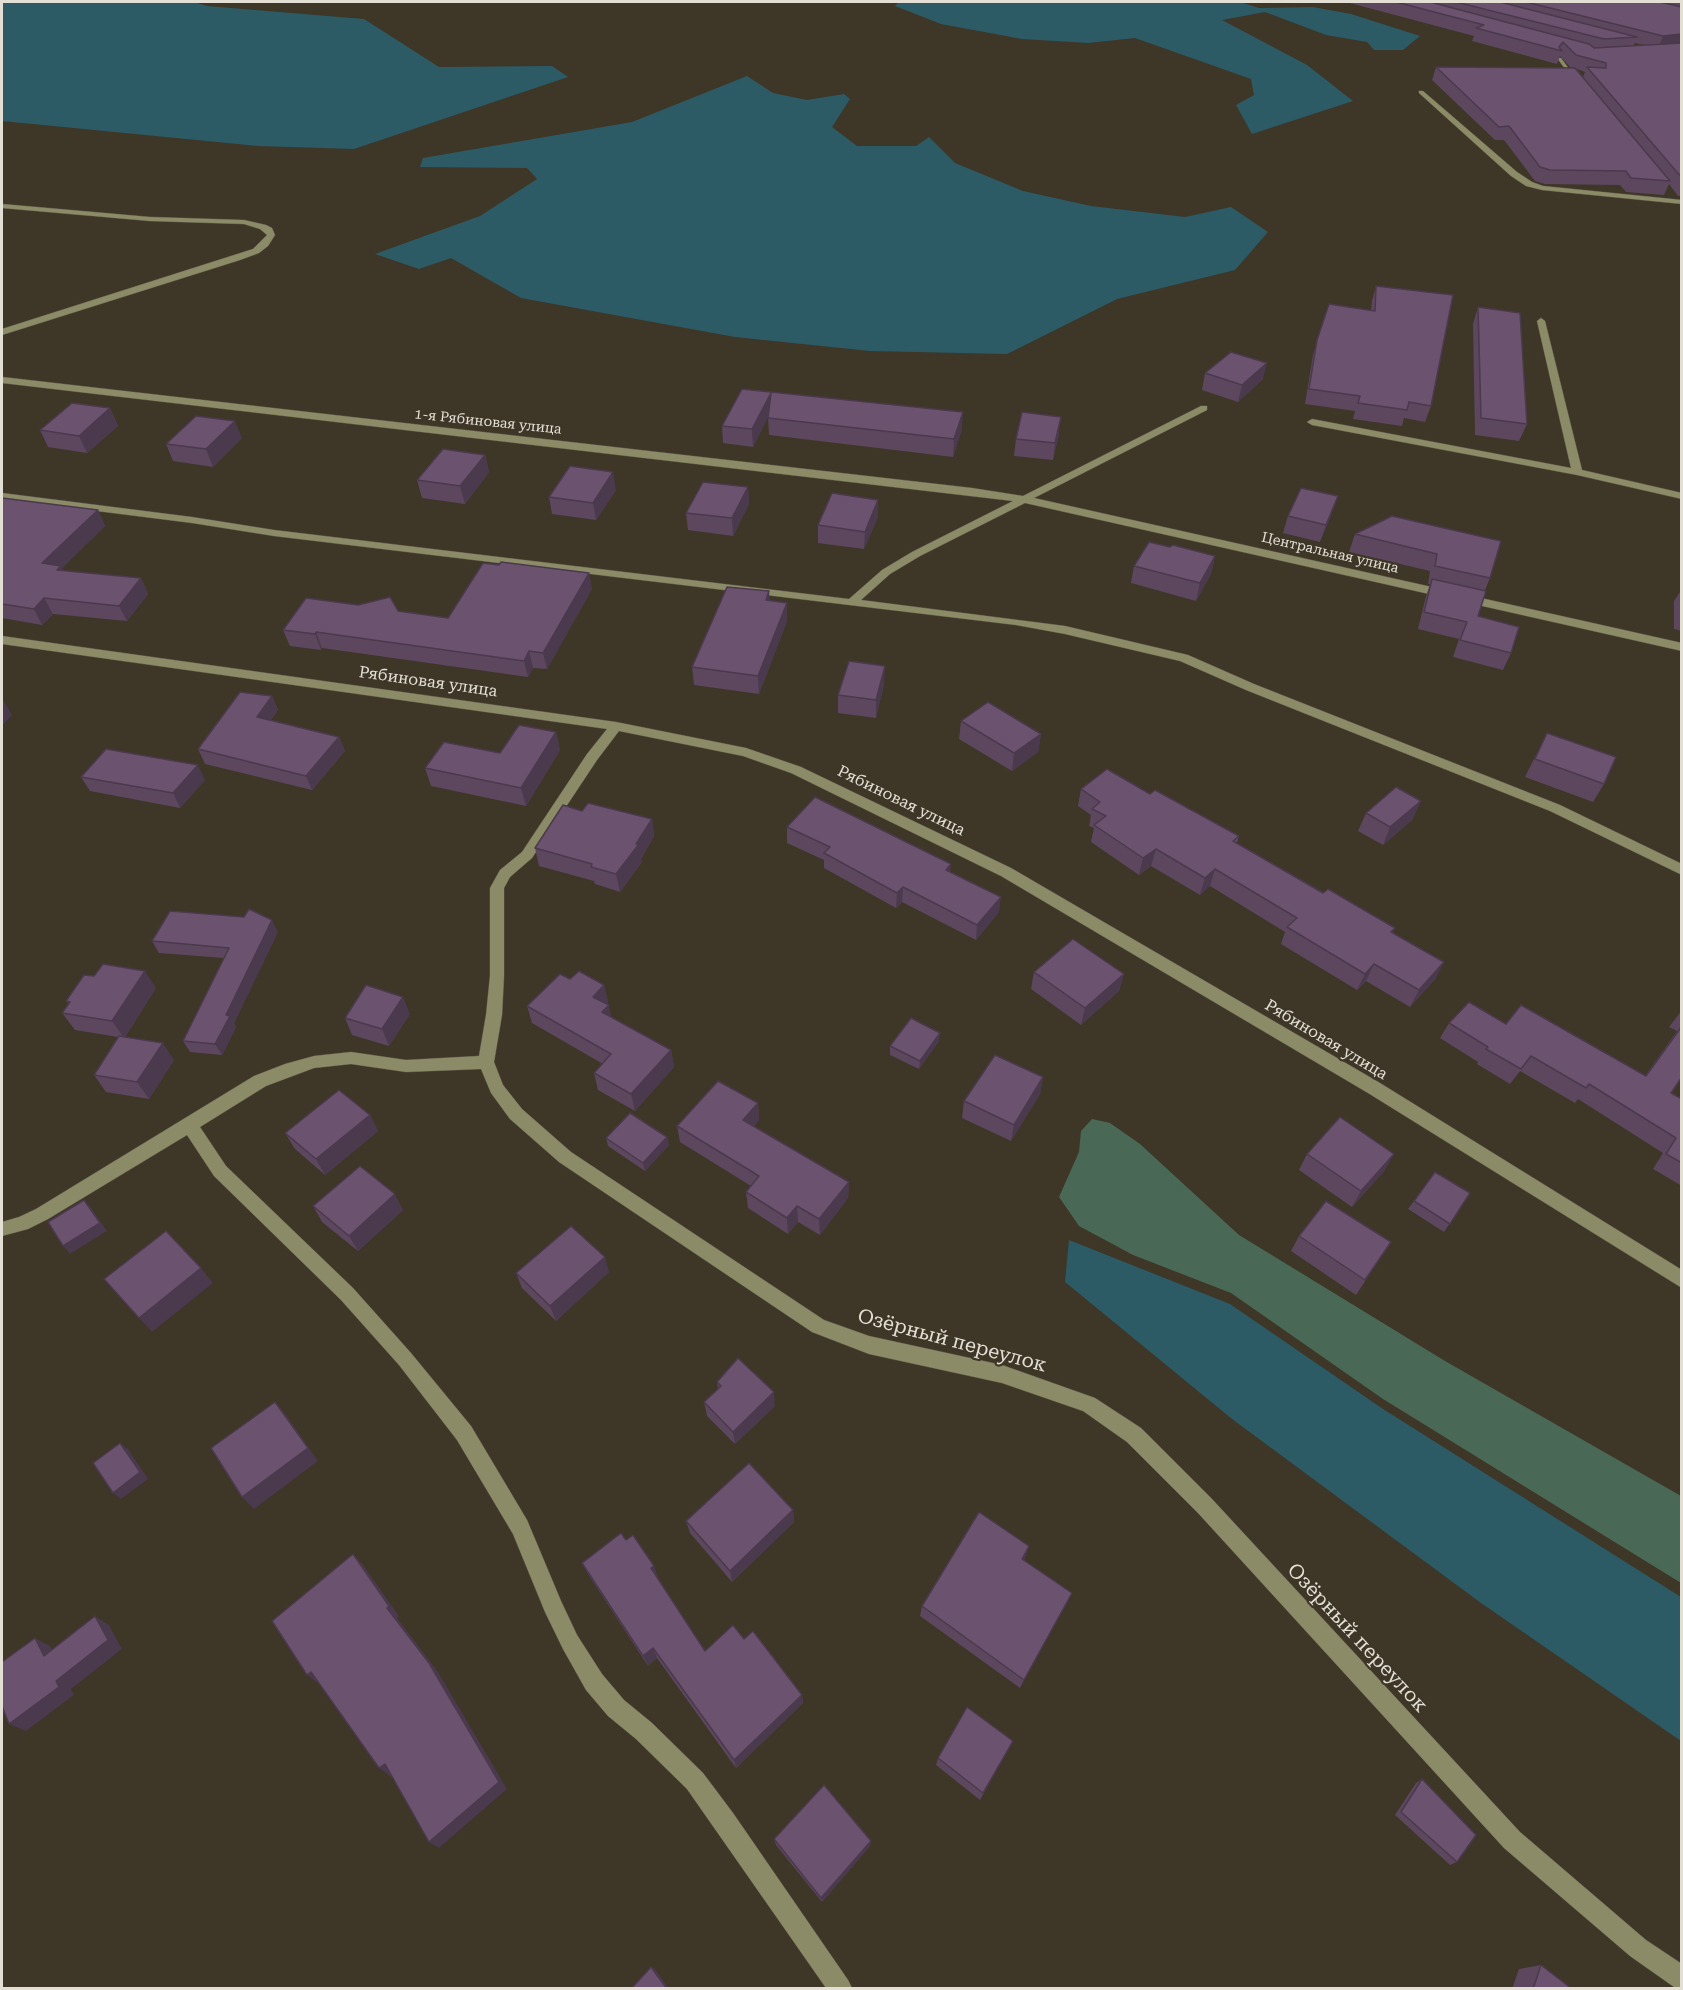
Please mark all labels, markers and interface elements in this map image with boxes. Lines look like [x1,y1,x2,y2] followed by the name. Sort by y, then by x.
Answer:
[414,406,562,438] street label: 1-я Рябиновая улица
[1260,529,1400,577] street label: Центральная улица
[358,663,498,701] street label: Рябиновая улица
[834,762,968,840] street label: Рябиновая улица
[1261,996,1391,1084] street label: Рябиновая улица
[855,1304,1049,1378] street label: Озёрный переулок
[1282,1559,1432,1717] street label: Озёрный переулок

